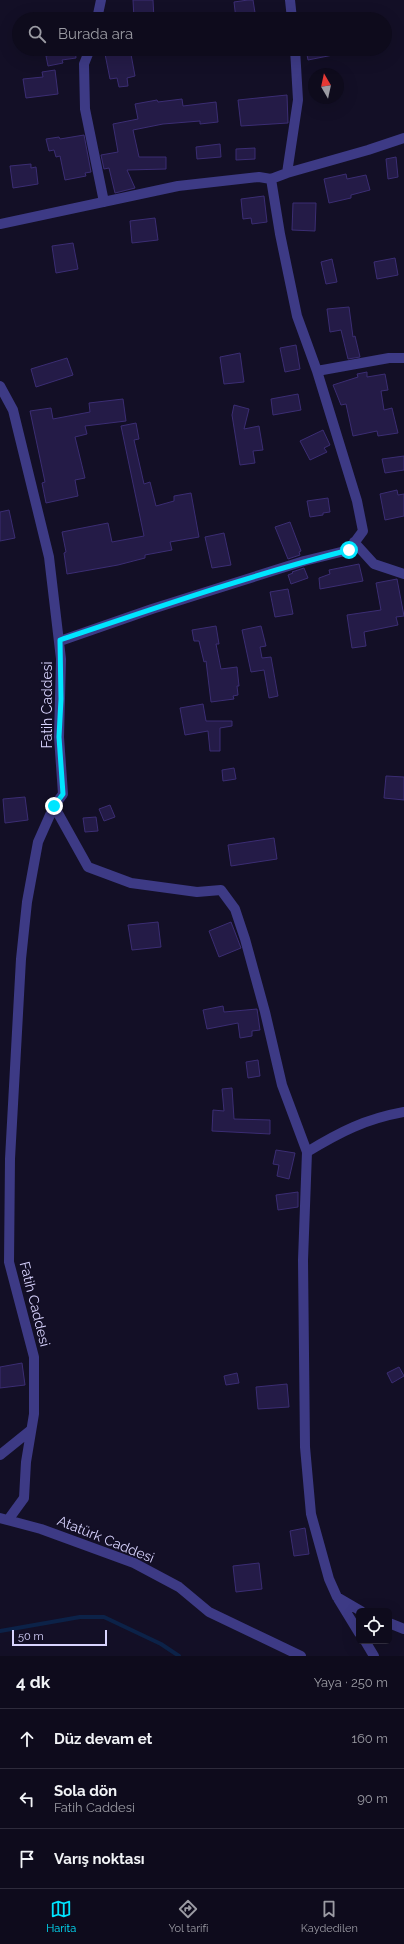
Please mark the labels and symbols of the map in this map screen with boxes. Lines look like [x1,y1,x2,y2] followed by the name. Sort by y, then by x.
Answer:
[308,68,344,104] north arrow
[340,541,358,559] route start
[39,661,55,749] street label: Fatih Caddesi
[45,797,63,815] route end
[17,1260,53,1348] street label: Fatih Caddesi
[55,1512,157,1566] street label: Atatürk Caddesi
[12,1628,107,1647] scale bar

